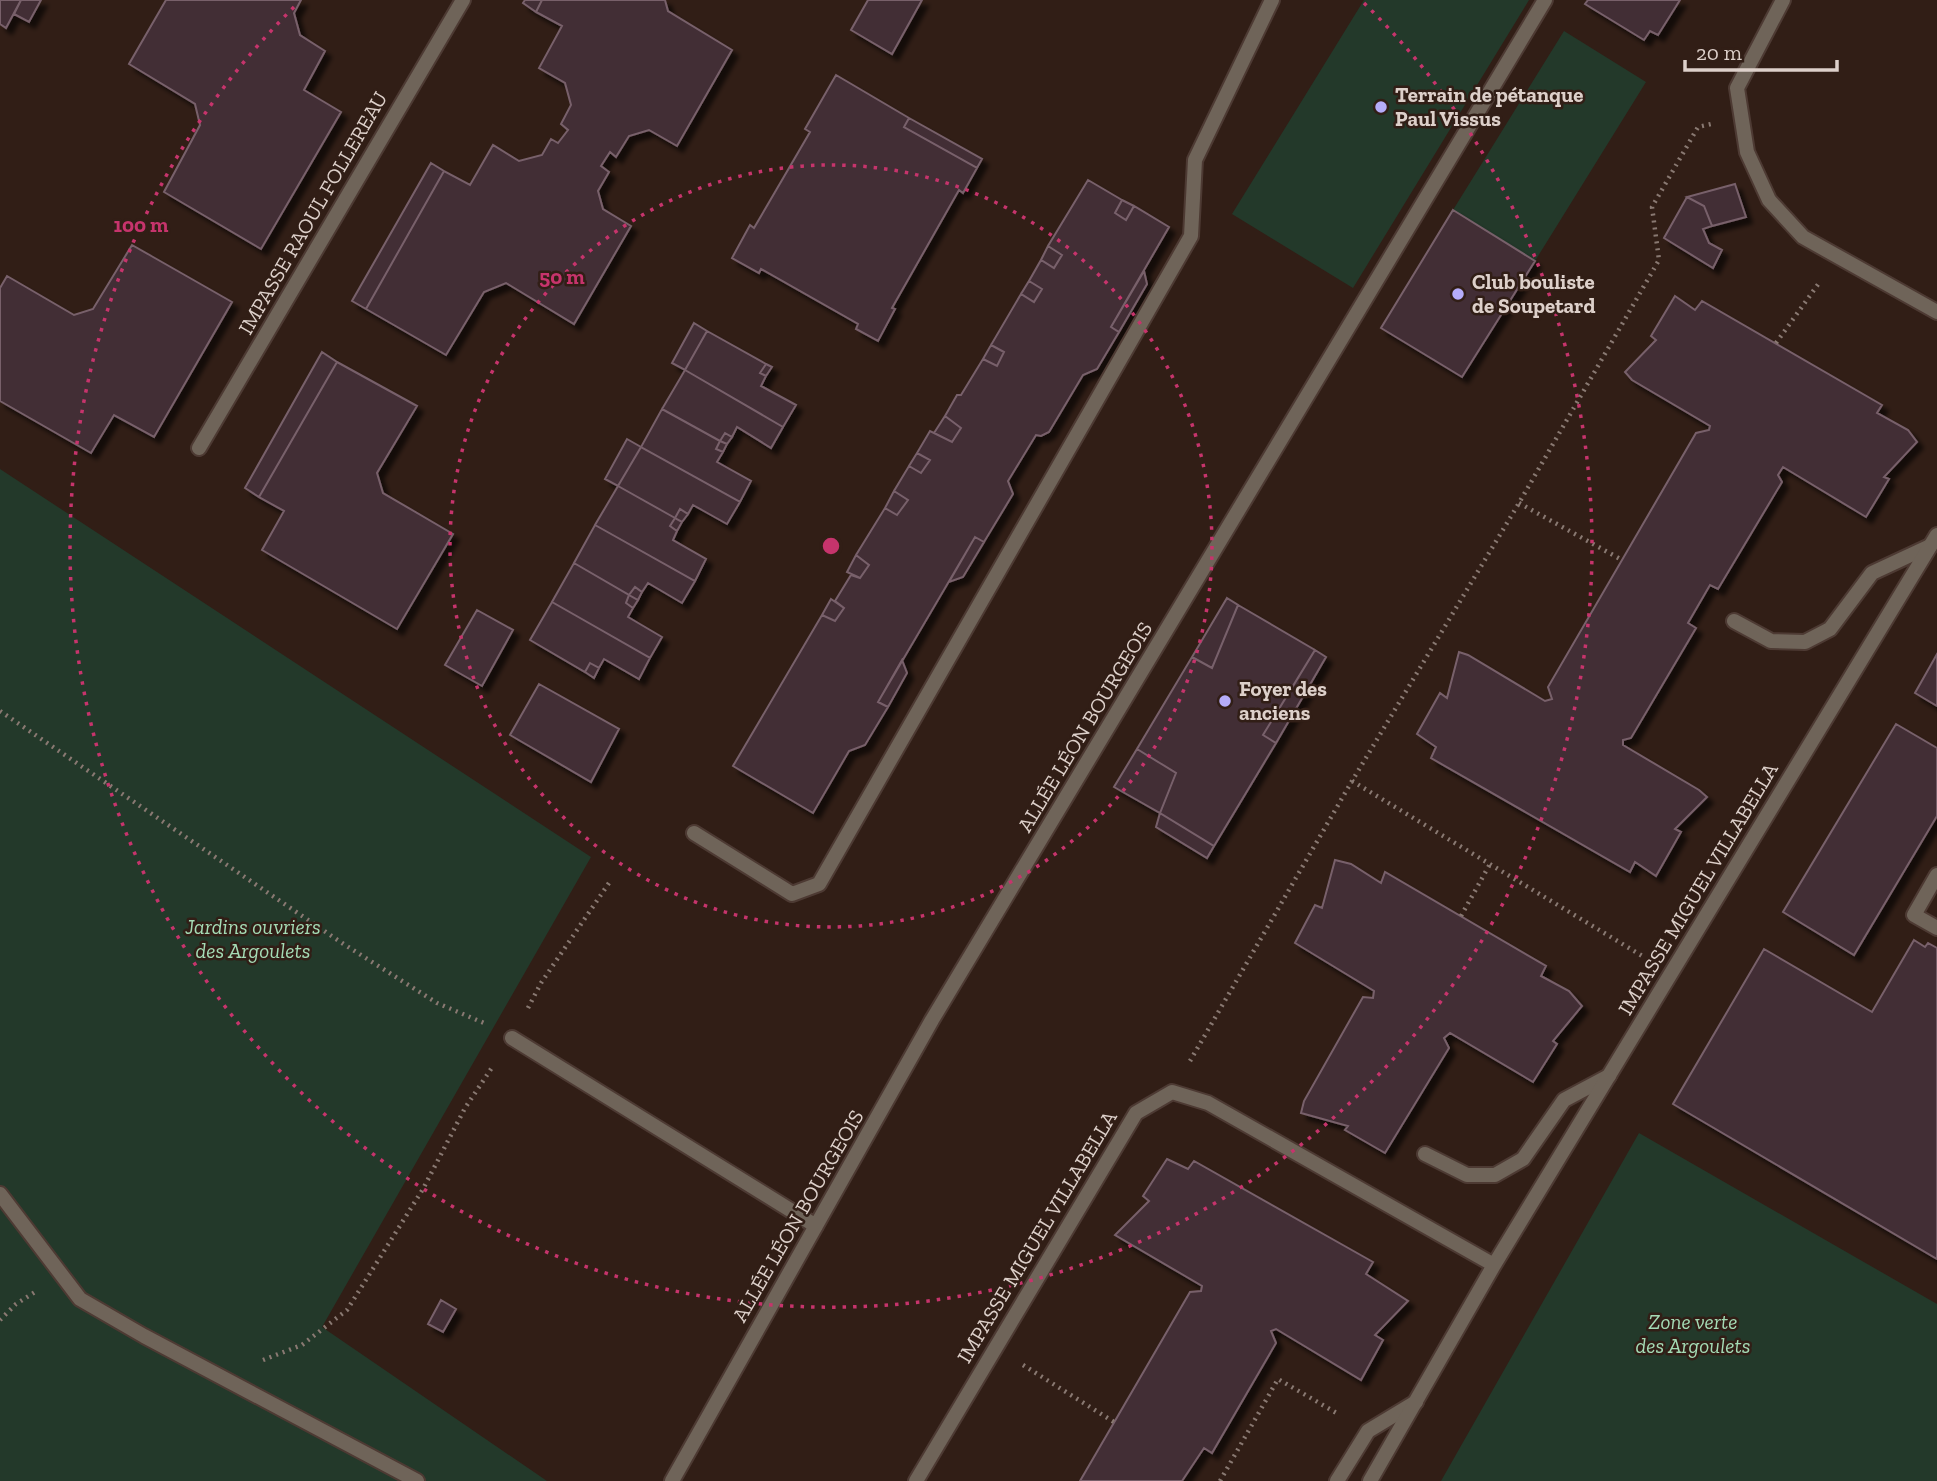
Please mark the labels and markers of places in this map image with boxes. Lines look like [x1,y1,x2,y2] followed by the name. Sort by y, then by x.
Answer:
[1395,82,1583,131] place label: Terrain de pétanque Paul Vissus
[1373,99,1389,115] marker: Terrain de pétanque Paul Vissus
[1472,269,1595,318] place label: Club bouliste de Soupetard
[1450,286,1466,302] marker: Club bouliste de Soupetard
[819,534,843,558] centre of rings
[1239,676,1327,725] place label: Foyer des anciens
[1217,693,1233,709] marker: Foyer des anciens

